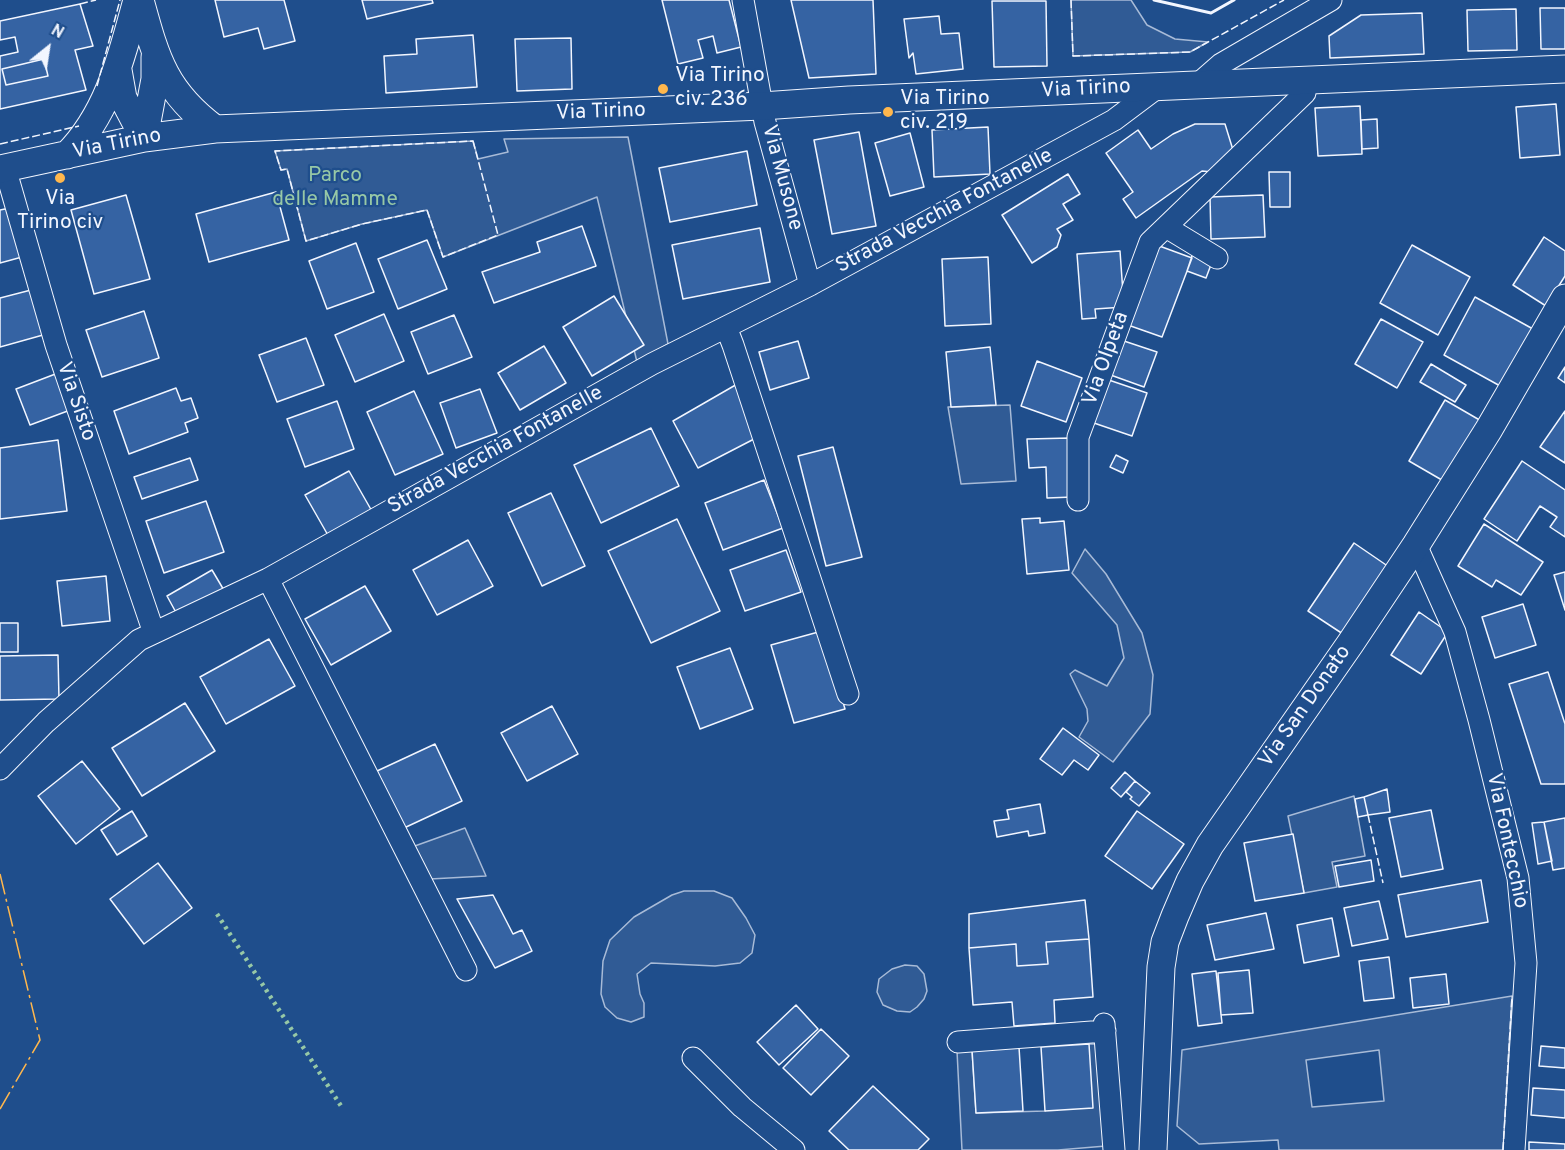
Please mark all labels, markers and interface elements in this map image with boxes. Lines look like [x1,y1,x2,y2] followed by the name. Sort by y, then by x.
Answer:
[18,18,78,78] north arrow
[47,21,67,44] text: N
[675,64,765,114] place label: Via Tirino civ. 236
[1040,75,1132,105] street label: Via Tirino
[656,82,670,96] marker: Via Tirino civ. 236
[900,87,990,137] place label: Via Tirino civ. 219
[556,99,646,127] street label: Via Tirino
[881,105,895,119] marker: Via Tirino civ. 219
[755,122,807,234] street label: Via Musone
[71,124,163,166] street label: Via Tirino
[832,144,1058,280] street label: Strada Vecchia Fontanelle
[272,164,398,214] park label: Parco delle Mamme
[53,171,67,185] marker: Via Tirino civ
[17,187,103,237] place label: Via Tirino civ
[1078,309,1136,409] street label: Via Olpeta
[50,359,100,445] street label: Via Sisto
[384,381,608,521] street label: Strada Vecchia Fontanelle
[1255,641,1357,773] street label: Via San Donato
[1479,771,1533,911] street label: Via Fontecchio

